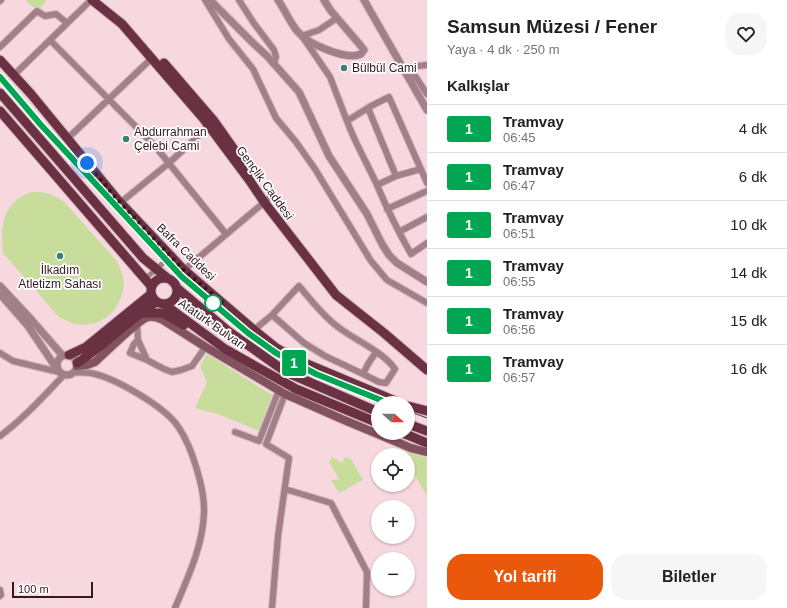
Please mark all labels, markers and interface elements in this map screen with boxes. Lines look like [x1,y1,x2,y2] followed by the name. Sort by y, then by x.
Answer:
[725,13,767,55] button: heart
[447,16,657,37] text: Samsun Müzesi / Fener
[447,42,559,57] text: Yaya · 4 dk · 250 m
[352,61,417,75] place label: Bülbül Cami
[339,63,349,73] marker: Bülbül Cami
[447,77,510,94] text: Kalkışlar
[503,113,564,130] text: Tramvay
[739,120,767,137] text: 4 dk
[465,121,473,137] text: 1
[134,125,207,153] place label: Abdurrahman Çelebi Cami
[503,130,536,145] text: 06:45
[121,134,131,144] marker: Abdurrahman Çelebi Cami
[234,144,296,222] street label: Gençlik Caddesi
[77,153,97,173] your location
[503,161,564,178] text: Tramvay
[739,168,767,185] text: 6 dk
[465,169,473,185] text: 1
[503,178,536,193] text: 06:47
[503,209,564,226] text: Tramvay
[730,216,767,233] text: 10 dk
[465,217,473,233] text: 1
[154,221,218,283] street label: Bafra Caddesi
[503,226,536,241] text: 06:51
[55,251,65,261] marker: İlkadım Atletizm Sahası
[503,257,564,274] text: Tramvay
[18,263,102,291] place label: İlkadım Atletizm Sahası
[730,264,767,281] text: 14 dk
[465,265,473,281] text: 1
[503,274,536,289] text: 06:55
[204,294,222,312] unlabelled marker
[176,296,248,352] street label: Atatürk Bulvarı
[503,305,564,322] text: Tramvay
[730,312,767,329] text: 15 dk
[465,313,473,329] text: 1
[503,322,536,337] text: 06:56
[281,350,307,376] line badge: 1
[503,353,564,370] text: Tramvay
[290,355,298,371] text: 1
[730,360,767,377] text: 16 dk
[465,361,473,377] text: 1
[503,370,536,385] text: 06:57
[371,396,415,440] north arrow
[371,396,415,596] map controls
[371,448,415,492] button: locate
[371,500,415,544] button: +
[371,552,415,596] button: −
[447,554,603,600] button: Yol tarifi
[611,554,767,600] button: Biletler
[12,580,93,599] scale bar
[18,583,49,595] text: 100 m

